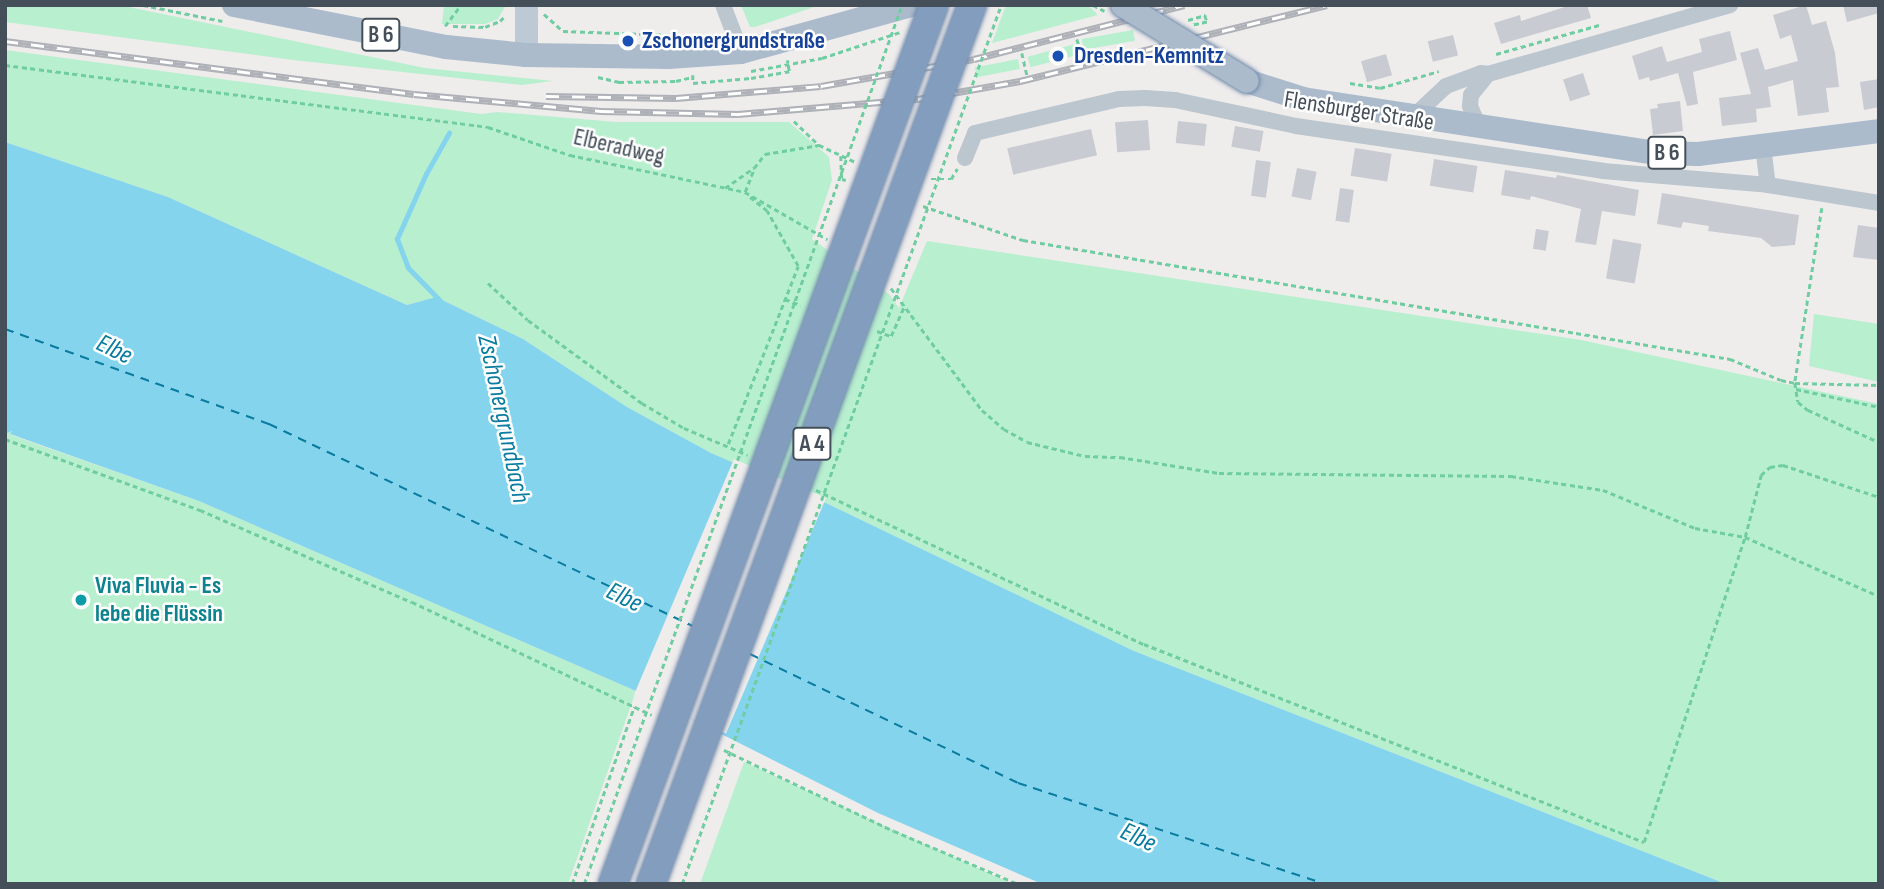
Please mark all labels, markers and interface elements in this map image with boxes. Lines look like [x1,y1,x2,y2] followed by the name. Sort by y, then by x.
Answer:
[360,16,402,54] road number: B 6
[642,27,825,55] place label: Zschonergrundstraße
[620,33,636,49] marker: Zschonergrundstraße
[1074,42,1224,70] place label: Dresden-Kemnitz
[1048,46,1068,66] marker: Dresden-Kemnitz
[1282,85,1436,137] street label: Flensburger Straße
[571,123,667,171] street label: Elberadweg
[1646,134,1688,172] road number: B 6
[91,328,137,372] water label: Elbe
[470,332,536,506] water label: Zschonergrundbach
[791,424,833,464] road number: A 4
[95,572,223,628] place label: Viva Fluvia - Es lebe die Flüssin
[601,576,647,620] water label: Elbe
[73,592,89,608] marker: Viva Fluvia - Es lebe die Flüssin
[1115,816,1161,860] water label: Elbe

